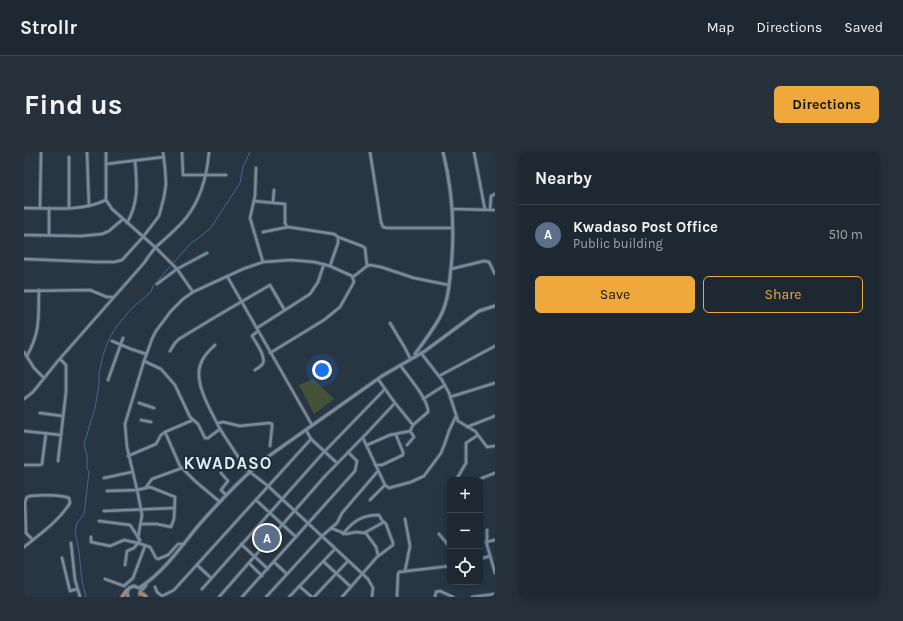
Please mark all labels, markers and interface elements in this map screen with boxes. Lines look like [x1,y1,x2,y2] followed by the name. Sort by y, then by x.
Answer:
[20,17,77,39] text: Strollr
[707,19,735,36] text: Map
[757,19,822,36] text: Directions
[844,19,883,36] text: Saved
[774,86,879,123] button: Directions
[24,88,123,121] text: Find us
[535,168,592,188] text: Nearby
[573,218,718,236] text: Kwadaso Post Office
[544,227,552,242] text: A
[828,227,863,242] text: 510 m
[573,236,663,251] text: Public building
[535,276,695,313] button: Save
[703,276,863,313] button: Share
[312,360,332,380] your location
[184,453,272,473] district label: KWADASO
[447,477,483,585] map controls
[447,477,483,513] button: +
[447,513,483,549] button: −
[254,523,280,553] pin: A
[447,549,483,585] button: locate

